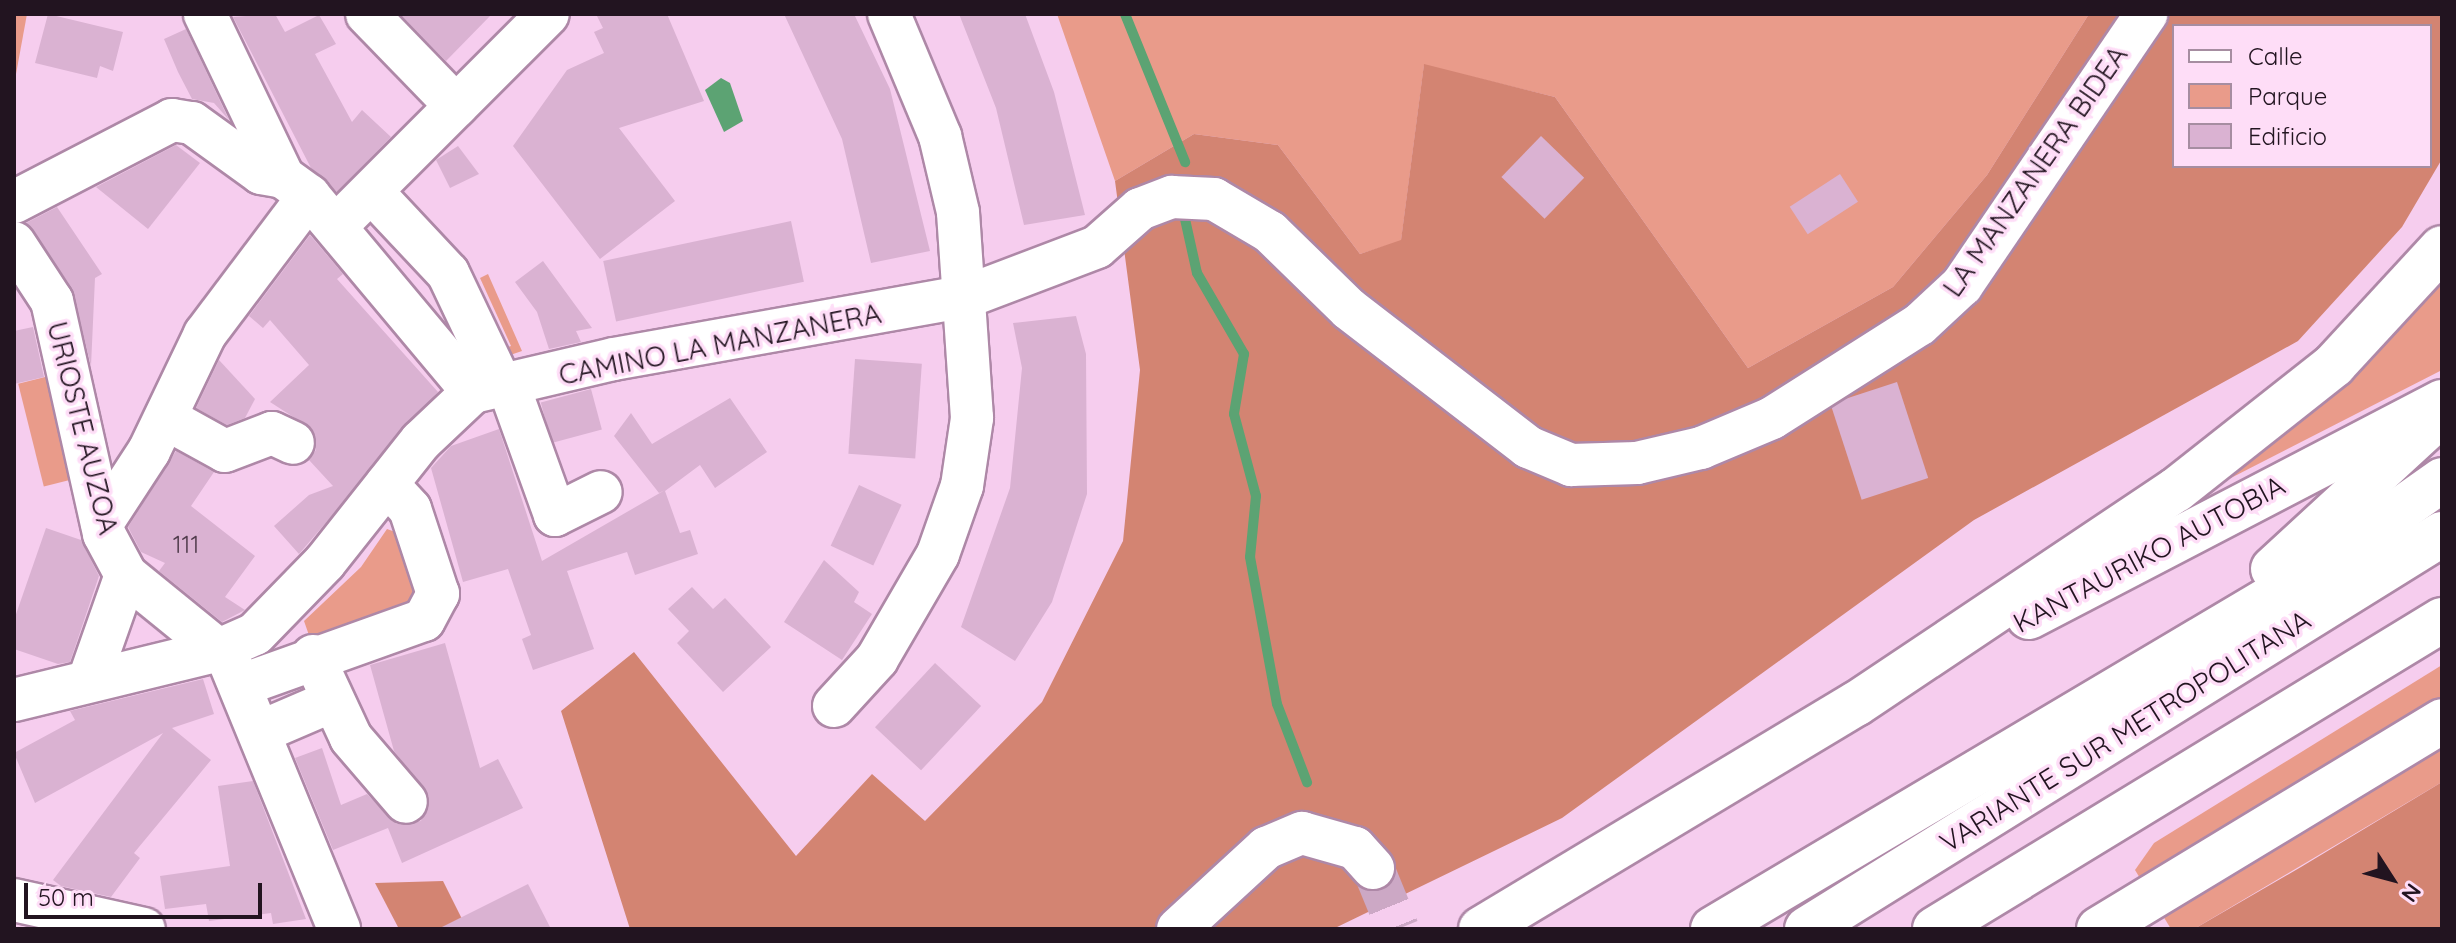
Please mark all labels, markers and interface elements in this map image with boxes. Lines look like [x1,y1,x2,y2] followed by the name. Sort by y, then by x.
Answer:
[2172,24,2432,168] legend
[1936,39,2134,303] street label: LA MANZANERA BIDEA
[2248,41,2303,71] text: Calle
[2248,81,2327,111] text: Parque
[2248,121,2327,151] text: Edificio
[556,296,884,392] street label: CAMINO LA MANZANERA
[40,318,126,538] street label: URIOSTE AUZOA
[2008,468,2290,640] street label: KANTAURIKO AUTOBIA
[173,531,199,559] house number: 111
[1933,603,2317,859] street label: VARIANTE SUR METROPOLITANA
[2352,839,2432,919] north arrow
[28,867,266,917] scale bar
[2395,878,2428,908] text: N
[38,882,94,912] text: 50 m

